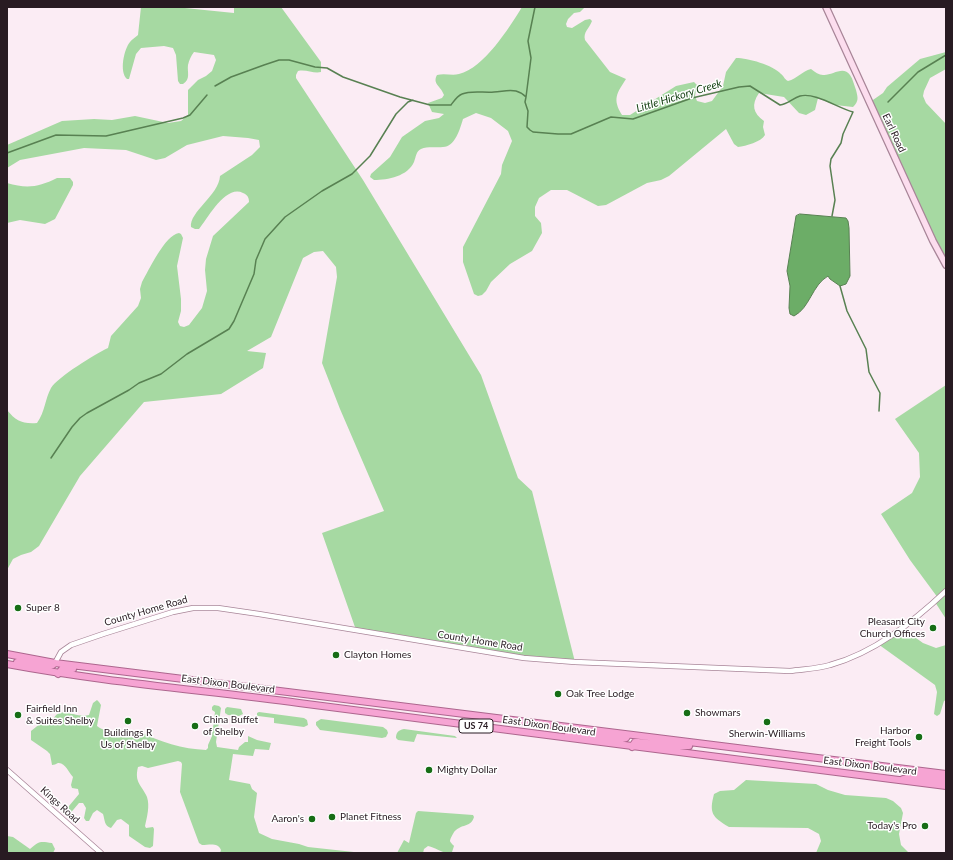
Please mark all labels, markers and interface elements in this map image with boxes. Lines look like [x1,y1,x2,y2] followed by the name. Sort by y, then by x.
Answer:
[635,77,723,115] water label: Little Hickory Creek
[880,112,908,154] street label: Earl Road
[103,593,189,629] street label: County Home Road
[26,602,60,614] place label: Super 8
[13,603,23,613] marker: Super 8
[860,616,925,640] place label: Pleasant City Church Offices
[928,623,938,633] marker: Pleasant City Church Offices
[437,628,523,654] street label: County Home Road
[344,649,411,661] place label: Clayton Homes
[331,650,341,660] marker: Clayton Homes
[181,672,275,696] street label: East Dixon Boulevard
[566,688,634,700] place label: Oak Tree Lodge
[553,689,563,699] marker: Oak Tree Lodge
[26,703,94,726] place label: Fairfield Inn & Suites Shelby
[695,707,741,719] place label: Showmars
[682,708,692,718] marker: Showmars
[13,710,23,720] marker: Fairfield Inn & Suites Shelby
[203,714,258,738] place label: China Buffet of Shelby
[502,714,596,738] street label: East Dixon Boulevard
[123,716,133,726] marker: Buildings R Us of Shelby
[762,717,772,727] marker: Sherwin-Williams
[459,719,493,733] road number: US 74
[190,721,200,731] marker: China Buffet of Shelby
[855,725,911,748] place label: Harbor Freight Tools
[101,727,155,750] place label: Buildings R Us of Shelby
[729,728,805,740] place label: Sherwin-Williams
[914,732,924,742] marker: Harbor Freight Tools
[823,754,917,778] street label: East Dixon Boulevard
[437,764,497,776] place label: Mighty Dollar
[424,765,434,775] marker: Mighty Dollar
[38,784,82,826] street label: Kings Road
[340,811,401,823] place label: Planet Fitness
[327,812,337,822] marker: Planet Fitness
[271,813,304,825] place label: Aaron's
[307,814,317,824] marker: Aaron's
[867,820,917,832] place label: Today's Pro
[920,821,930,831] marker: Today's Pro

